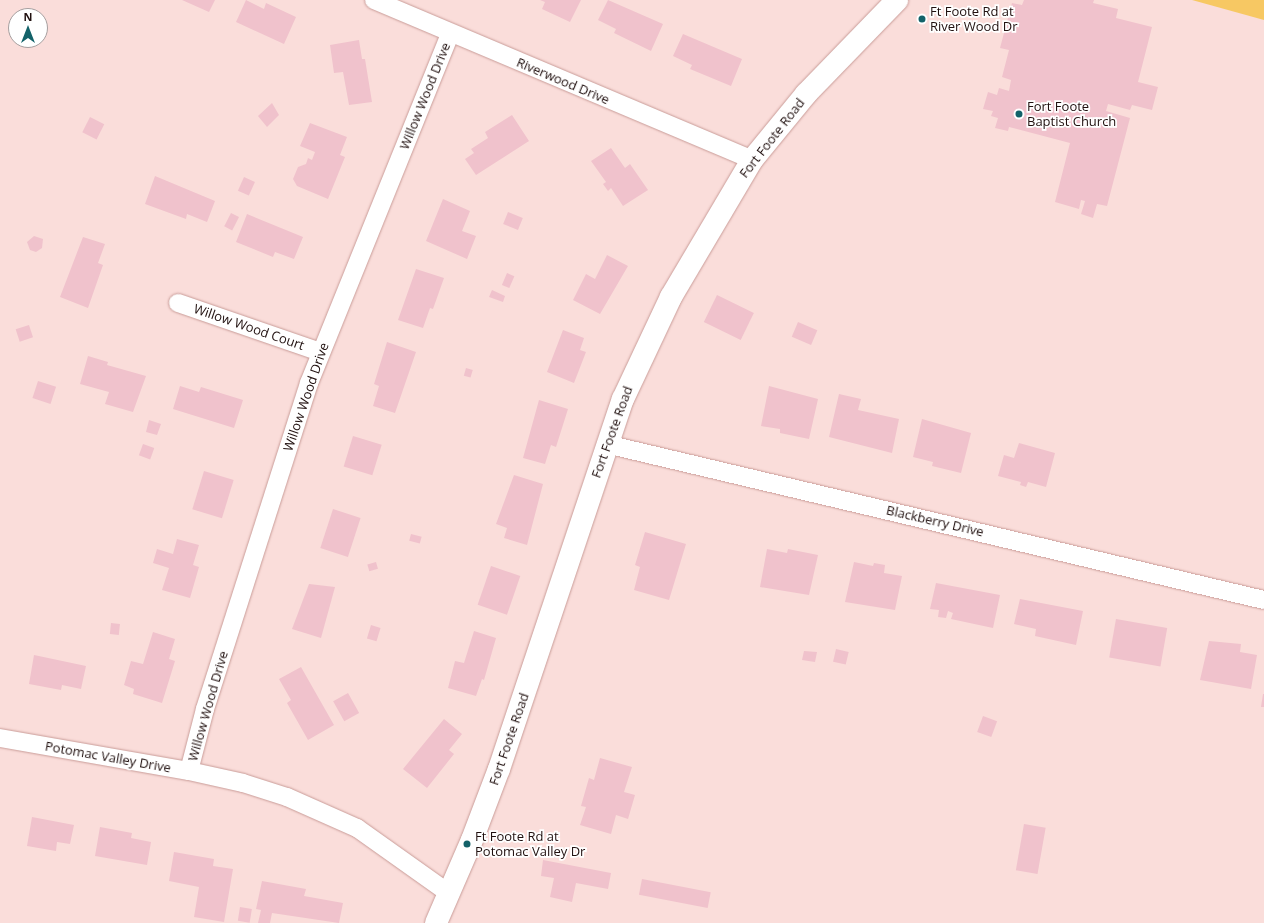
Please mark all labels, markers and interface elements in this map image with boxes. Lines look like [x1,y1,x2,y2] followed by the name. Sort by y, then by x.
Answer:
[930,4,1018,35] place label: Ft Foote Rd at River Wood Dr
[8,8,48,48] north arrow
[24,9,32,24] text: N
[917,14,927,24] marker: Ft Foote Rd at River Wood Dr
[396,40,454,152] street label: Willow Wood Drive
[514,54,612,108] street label: Riverwood Drive
[736,95,808,181] street label: Fort Foote Road
[1027,99,1116,130] place label: Fort Foote Baptist Church
[1014,109,1024,119] marker: Fort Foote Baptist Church
[192,301,306,353] street label: Willow Wood Court
[280,341,332,453] street label: Willow Wood Drive
[588,384,636,480] street label: Fort Foote Road
[885,502,985,540] street label: Blackberry Drive
[185,649,231,763] street label: Willow Wood Drive
[486,691,532,787] street label: Fort Foote Road
[44,738,172,776] street label: Potomac Valley Drive
[475,829,585,860] place label: Ft Foote Rd at Potomac Valley Dr
[462,839,472,849] marker: Ft Foote Rd at Potomac Valley Dr

